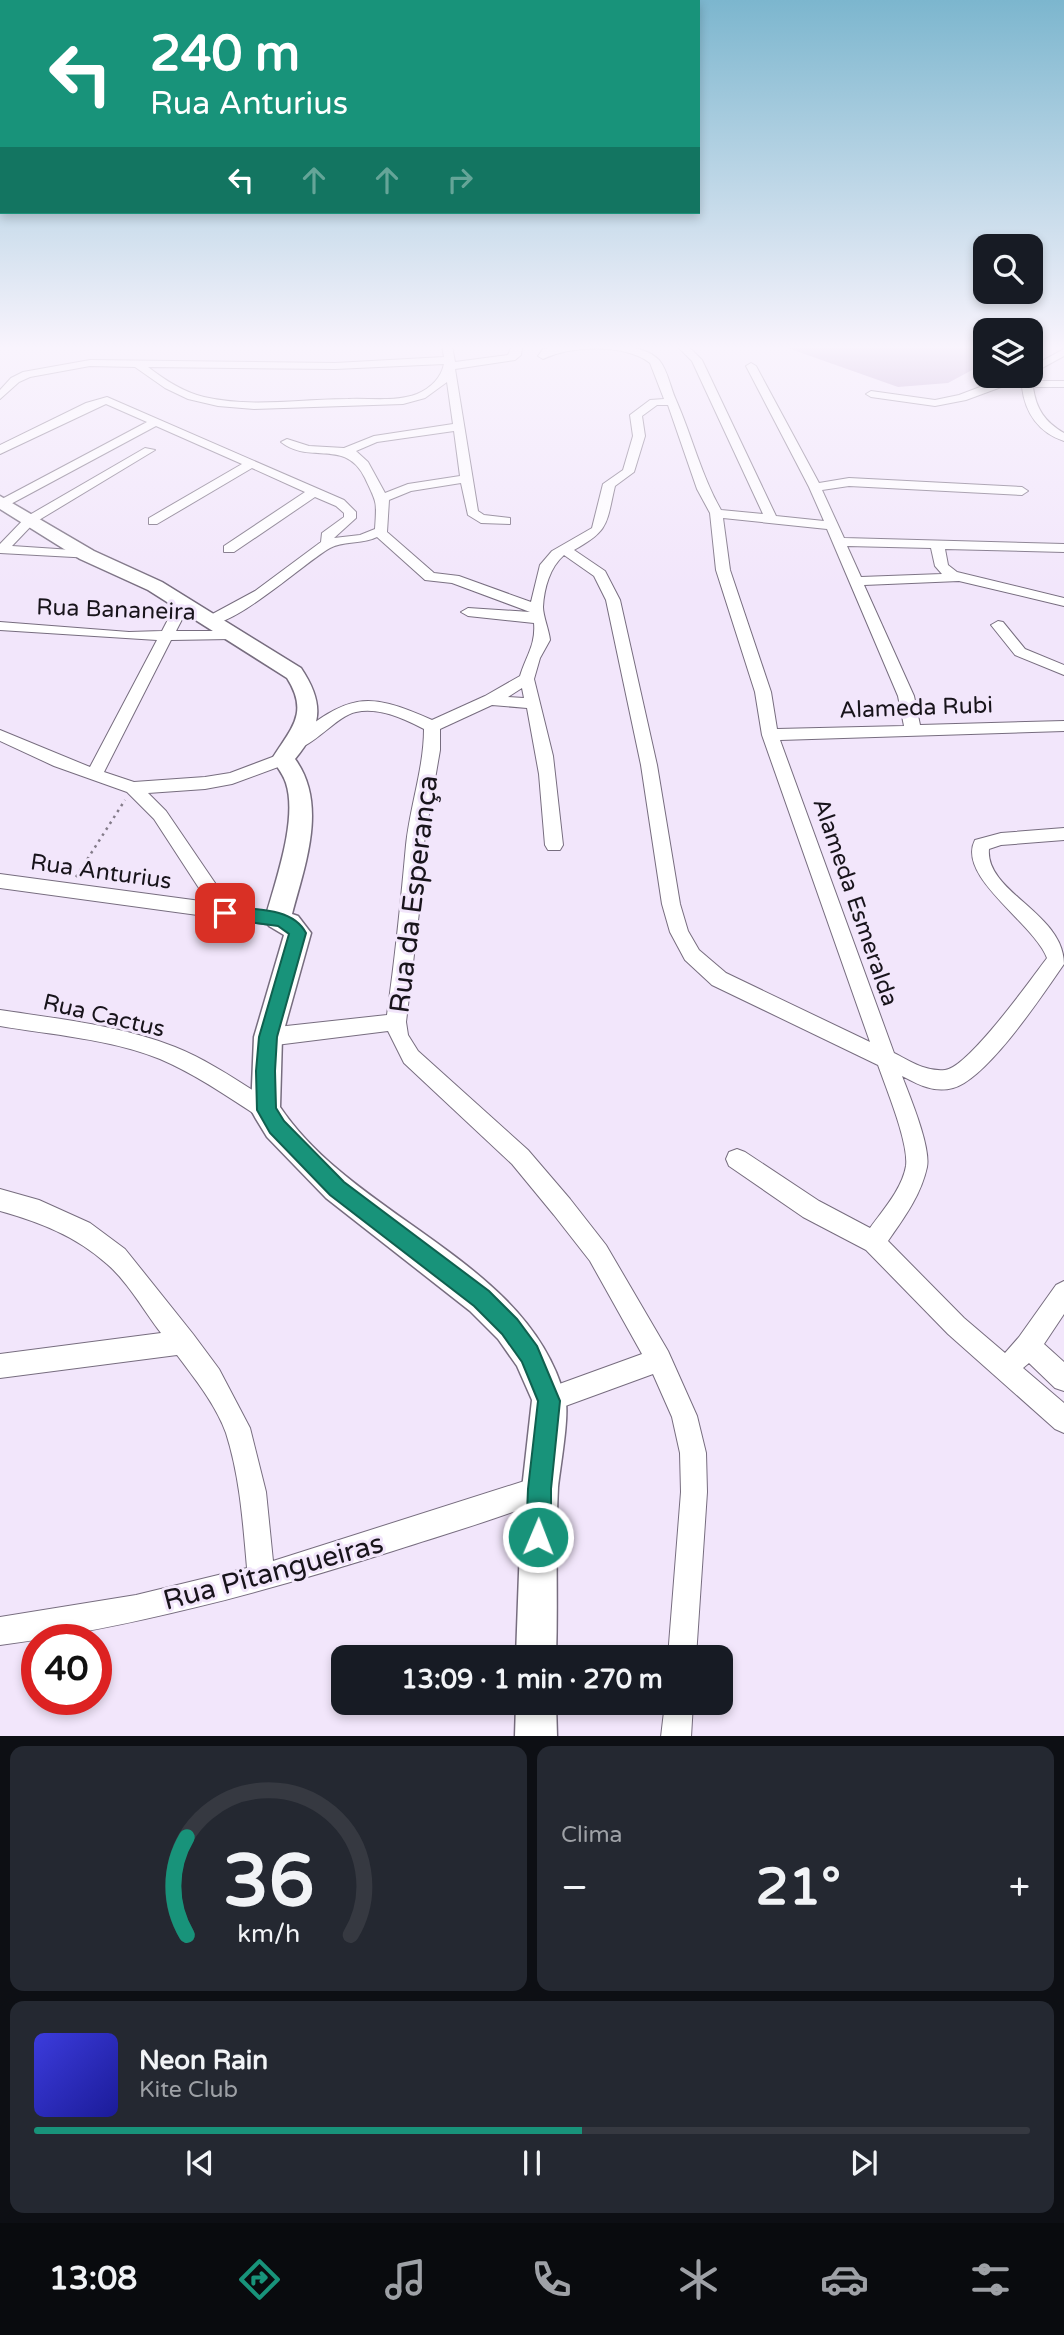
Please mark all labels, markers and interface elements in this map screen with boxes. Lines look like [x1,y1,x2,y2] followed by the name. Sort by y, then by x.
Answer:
[150,25,300,84] text: 240 m
[35,28,126,119] icon: left
[150,85,348,123] text: Rua Anturius
[222,161,260,199] icon: left
[295,161,333,199] icon: ahead
[368,161,406,199] icon: ahead
[441,161,479,199] icon: right
[973,234,1043,388] map controls
[973,234,1043,304] button: search
[973,318,1043,388] button: layers
[36,593,196,627] street label: Rua Bananeira
[839,691,993,725] street label: Alameda Rubi
[383,773,445,1015] street label: Rua da Esperança
[806,795,904,1010] street label: Alameda Esmeralda
[28,848,173,896] street label: Rua Anturius
[195,883,255,943] pin
[206,894,244,932] icon: arrive
[40,988,167,1044] street label: Rua Cactus
[501,1500,575,1574] position arrow
[159,1526,387,1618] street label: Rua Pitangueiras
[21,1624,112,1715] speed limit sign: 40
[401,1664,663,1695] text: 13:09 · 1 min · 270 m
[561,1821,622,1849] text: Clima
[223,1838,314,1926] text: 36
[756,1856,841,1919] text: 21°
[561,1865,588,1911] text: −
[1009,1865,1030,1911] text: +
[237,1918,300,1948] text: km/h
[139,2045,268,2076] text: Neon Rain
[139,2076,238,2104] text: Kite Club
[181,2144,219,2182] icon: previous
[513,2144,551,2182] icon: pause
[845,2144,883,2182] icon: next
[235,2255,284,2304] icon: directions
[381,2255,430,2304] icon: music
[527,2255,576,2304] icon: phone
[674,2255,723,2304] icon: climate
[820,2255,869,2304] icon: car
[966,2255,1015,2304] icon: filters
[49,2260,137,2298] text: 13:08

